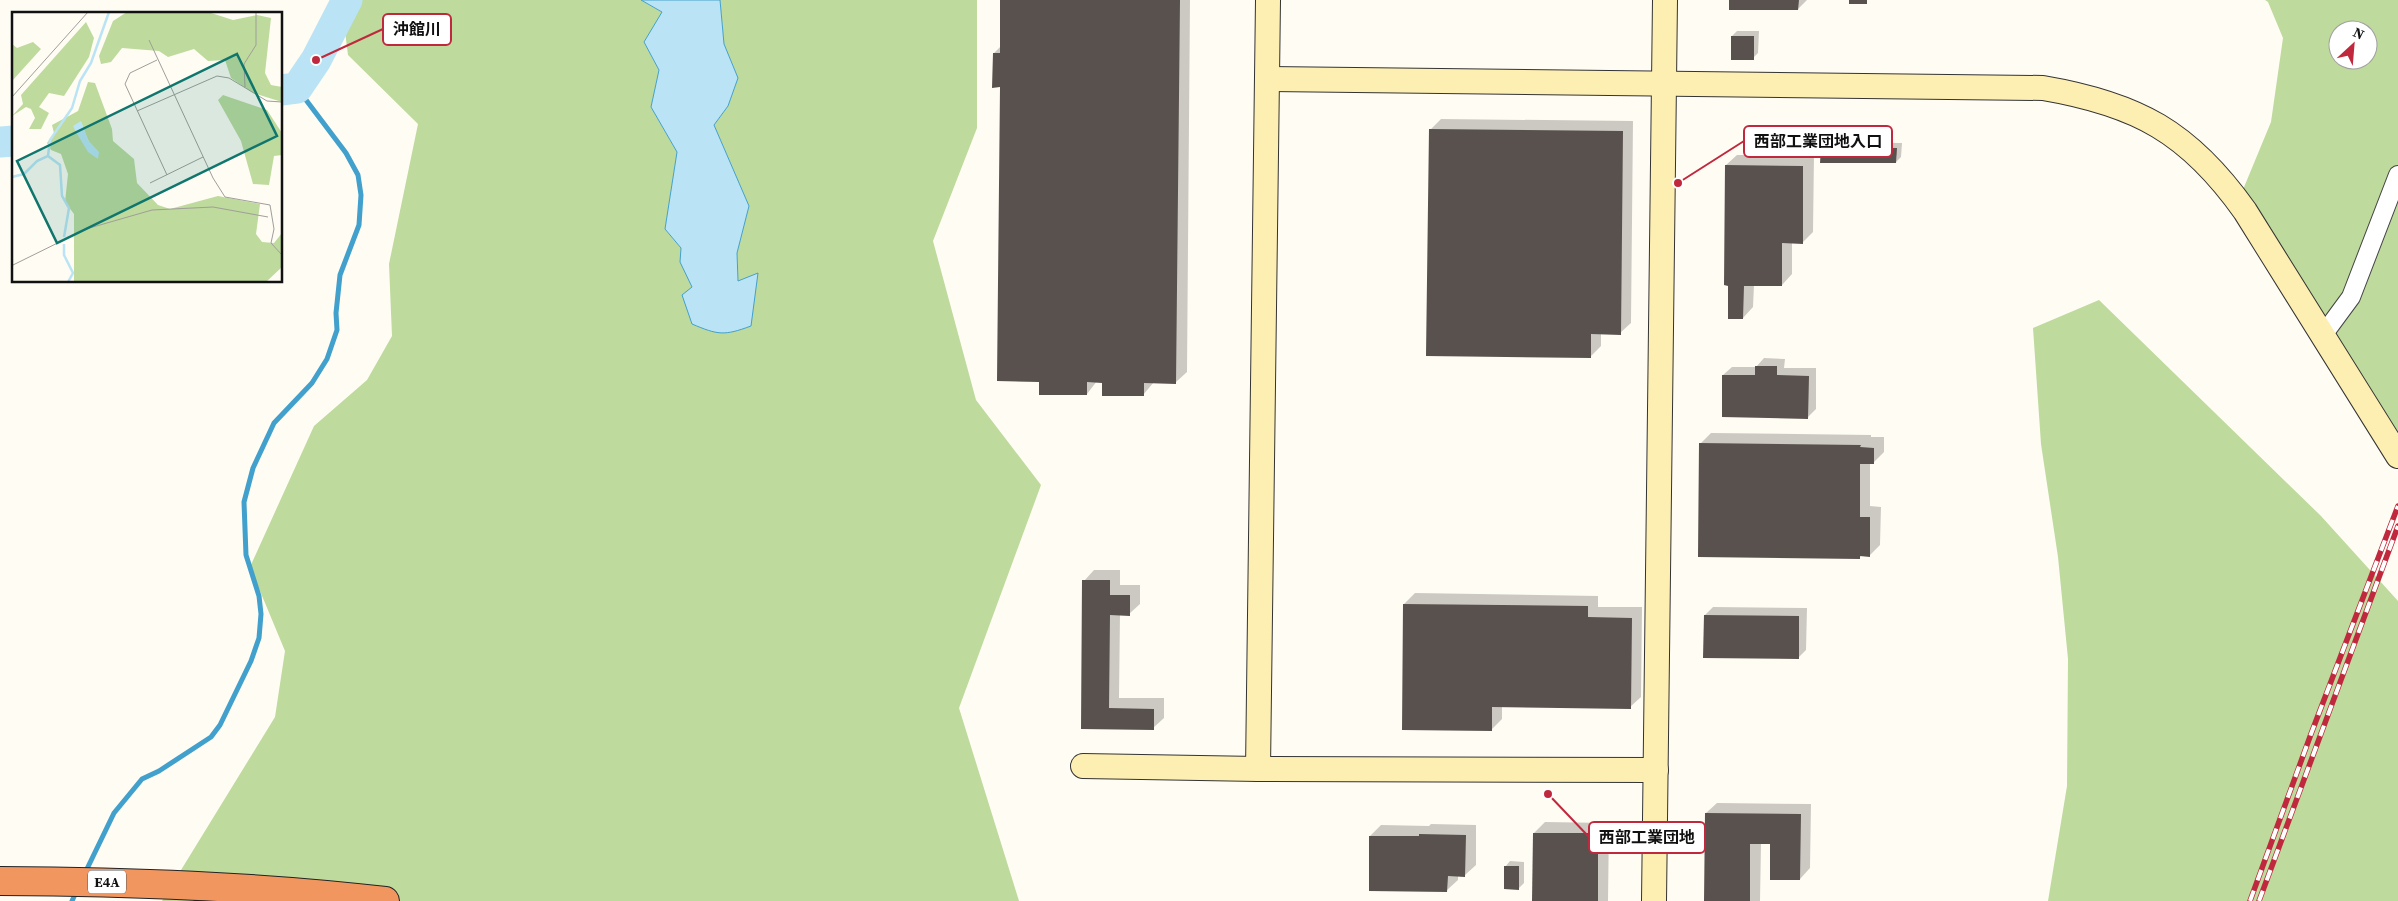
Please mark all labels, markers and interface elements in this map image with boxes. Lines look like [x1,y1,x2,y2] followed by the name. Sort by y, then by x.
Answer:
[12,12,282,282] inset map
[383,14,451,45] callout: 沖館川
[393,18,441,40] text: 沖館川
[2328,20,2378,70] north arrow
[2350,22,2368,45] text: N
[1744,126,1892,157] callout: 西部工業団地入口
[1754,130,1882,152] text: 西部工業団地入口
[1589,822,1705,853] callout: 西部工業団地
[1599,826,1695,848] text: 西部工業団地
[88,870,126,894] road number: E4A

